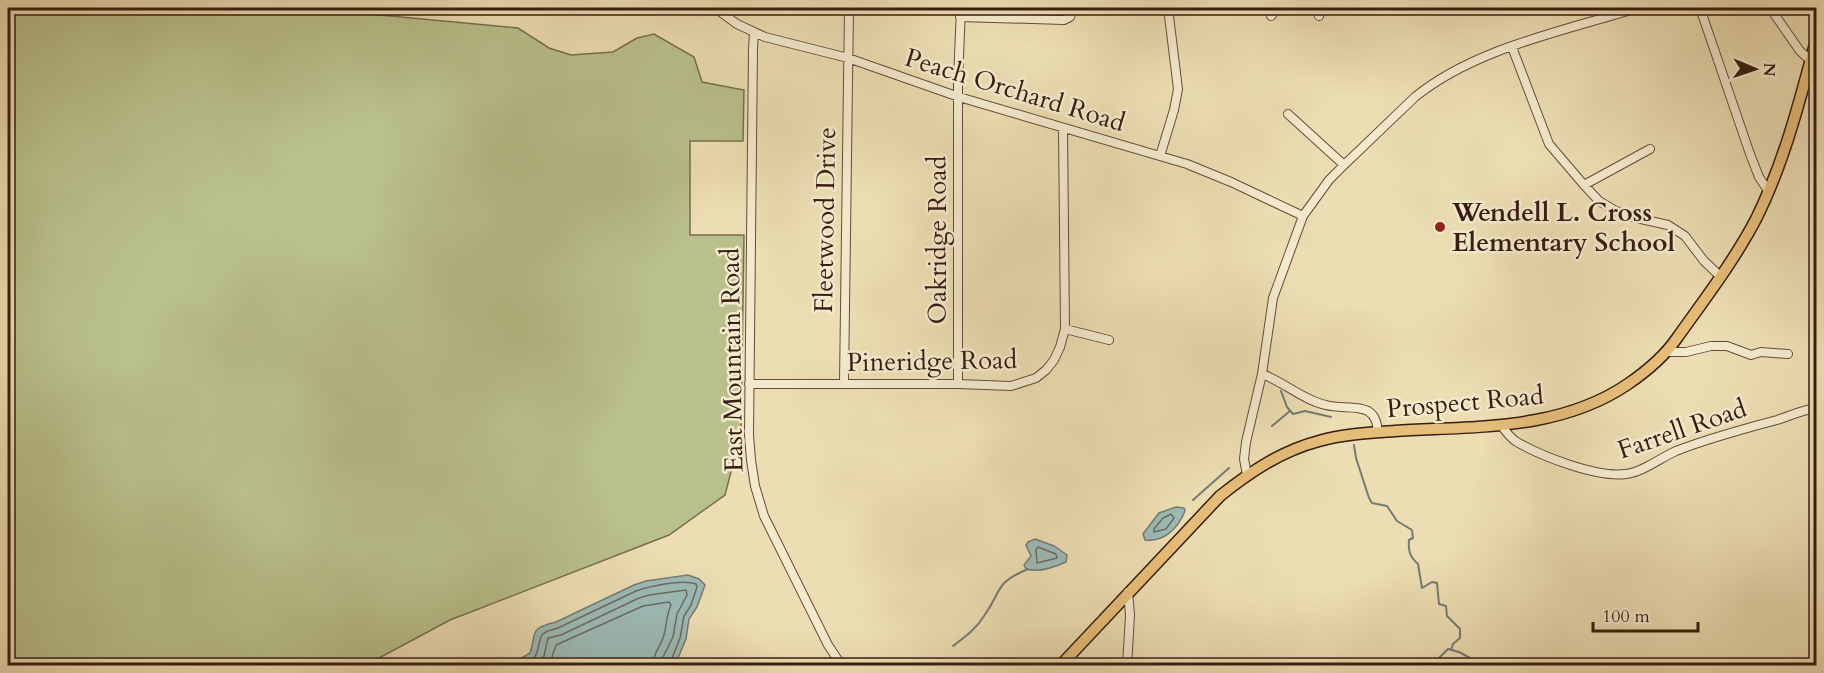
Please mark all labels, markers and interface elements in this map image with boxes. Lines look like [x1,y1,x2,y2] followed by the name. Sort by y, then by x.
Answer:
[1725,39,1785,99] north arrow
[901,40,1129,140] street label: Peach Orchard Road
[1758,62,1780,77] text: N
[806,127,844,313] street label: Fleetwood Drive
[920,155,955,324] street label: Oakridge Road
[1451,195,1676,260] place label: Wendell L. Cross Elementary School
[1433,220,1447,234] marker: Wendell L. Cross Elementary School
[713,247,751,473] street label: East Mountain Road
[846,342,1018,380] street label: Pineridge Road
[1385,378,1545,426] street label: Prospect Road
[1613,391,1751,467] street label: Farrell Road
[1593,595,1698,633] scale bar
[1602,604,1650,629] text: 100 m

